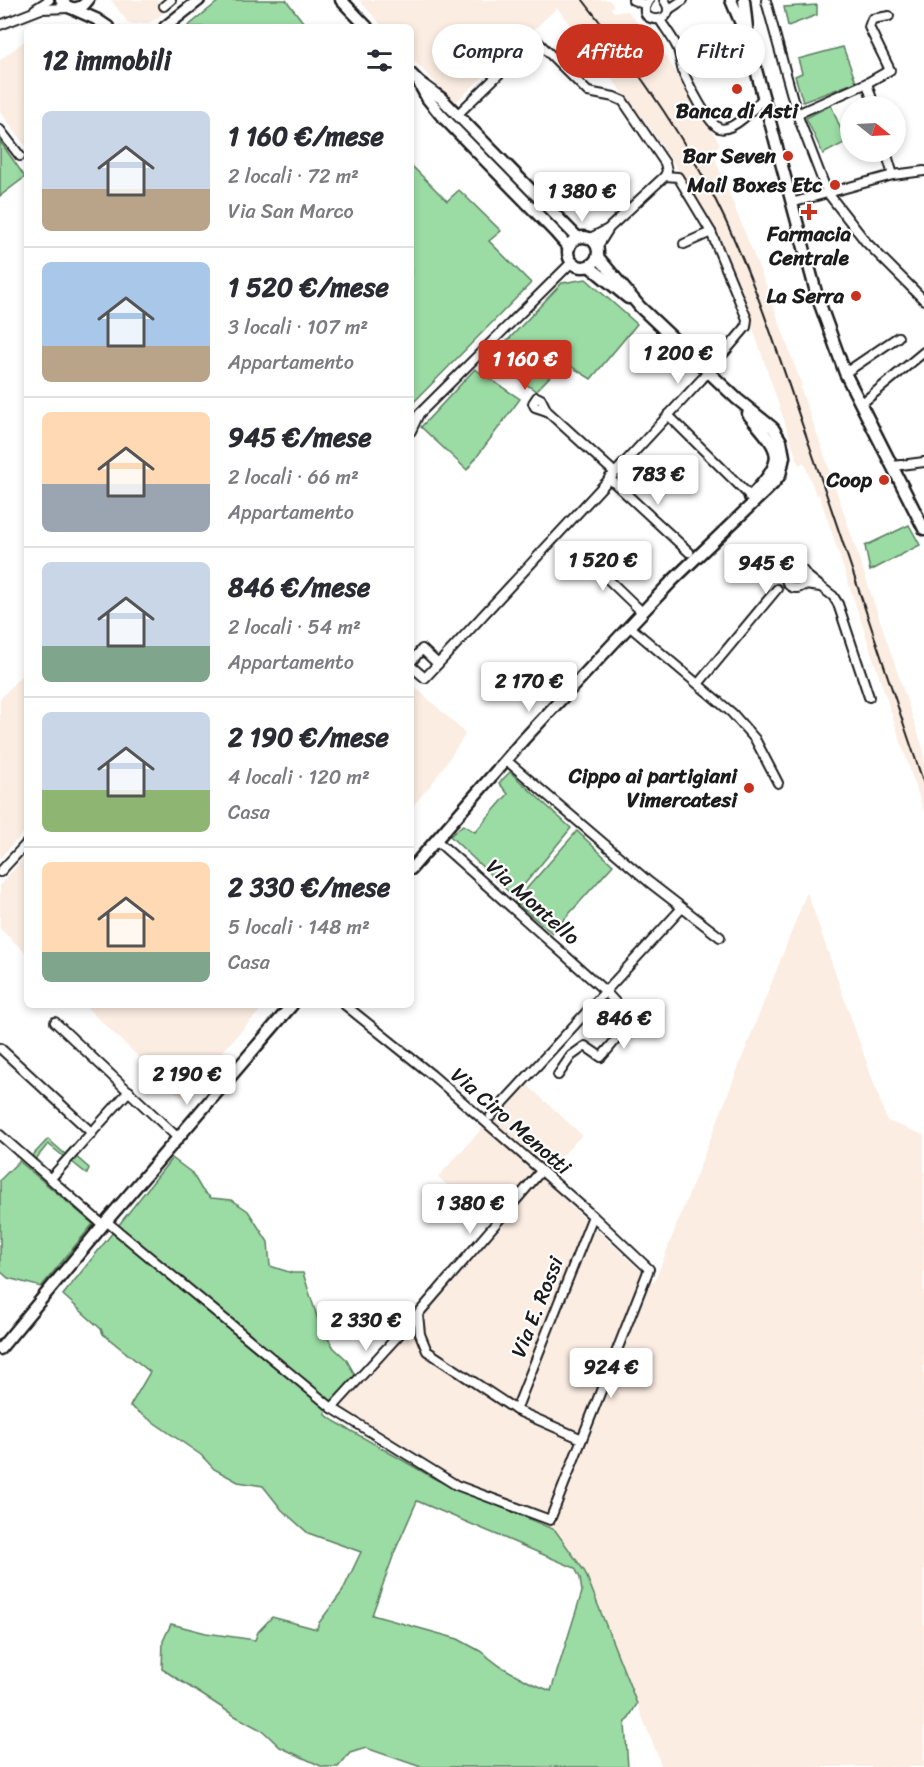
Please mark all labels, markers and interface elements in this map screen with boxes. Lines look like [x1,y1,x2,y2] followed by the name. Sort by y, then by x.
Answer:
[432,24,544,78] chip: Compra
[556,24,664,78] chip: Affitta
[676,24,765,78] chip: Filtri
[42,37,171,83] text: 12 immobili
[363,44,396,77] icon: filters
[730,82,744,96] marker: Banca di Asti
[676,92,799,130] place label: Banca di Asti
[840,96,906,162] north arrow
[840,96,906,162] map controls
[228,113,384,159] text: 1 160 €/mese
[90,135,162,207] icon: home
[683,137,777,175] place label: Bar Seven
[781,149,795,163] marker: Bar Seven
[228,159,359,194] text: 2 locali · 72 m²
[686,166,824,204] place label: Mail Boxes Etc
[527,172,637,223] pin: 1 380 €
[548,174,616,209] text: 1 380 €
[828,178,842,192] marker: Mail Boxes Etc
[228,194,354,229] text: Via San Marco
[802,205,816,219] marker: Farmacia Centrale
[766,215,851,277] place label: Farmacia Centrale
[228,264,389,310] text: 1 520 €/mese
[767,277,844,315] place label: La Serra
[90,286,162,358] icon: home
[849,289,863,303] marker: La Serra
[228,310,368,345] text: 3 locali · 107 m²
[623,334,733,385] pin: 1 200 €
[643,336,713,371] text: 1 200 €
[470,340,580,391] pin: 1 160 €
[493,342,557,377] text: 1 160 €
[228,345,354,380] text: Appartamento
[228,414,372,460] text: 945 €/mese
[90,436,162,508] icon: home
[616,455,700,506] pin: 783 €
[632,457,684,492] text: 783 €
[228,460,359,495] text: 2 locali · 66 m²
[825,461,873,499] place label: Coop
[877,473,891,487] marker: Coop
[228,495,354,530] text: Appartamento
[548,541,658,592] pin: 1 520 €
[569,543,637,578] text: 1 520 €
[724,544,808,595] pin: 945 €
[738,546,794,581] text: 945 €
[228,564,370,610] text: 846 €/mese
[90,586,162,658] icon: home
[228,610,361,645] text: 2 locali · 54 m²
[228,645,354,680] text: Appartamento
[474,662,584,713] pin: 2 170 €
[495,664,563,699] text: 2 170 €
[228,714,389,760] text: 2 190 €/mese
[90,736,162,808] icon: home
[568,757,738,819] place label: Cippo ai partigiani Vimercatesi
[228,760,370,795] text: 4 locali · 120 m²
[742,781,756,795] marker: Cippo ai partigiani Vimercatesi
[228,795,270,830] text: Casa
[477,849,589,955] street label: Via Montello
[228,864,390,910] text: 2 330 €/mese
[90,886,162,958] icon: home
[228,910,370,945] text: 5 locali · 148 m²
[228,945,270,980] text: Casa
[582,999,666,1050] pin: 846 €
[597,1001,651,1036] text: 846 €
[132,1055,242,1106] pin: 2 190 €
[153,1057,221,1092] text: 2 190 €
[442,1057,581,1186] street label: Via Ciro Menotti
[415,1184,525,1235] pin: 1 380 €
[436,1186,504,1221] text: 1 380 €
[500,1250,575,1363] street label: Via E. Rossi
[311,1301,421,1352] pin: 2 330 €
[331,1303,401,1338] text: 2 330 €
[569,1348,653,1399] pin: 924 €
[584,1350,638,1385] text: 924 €

